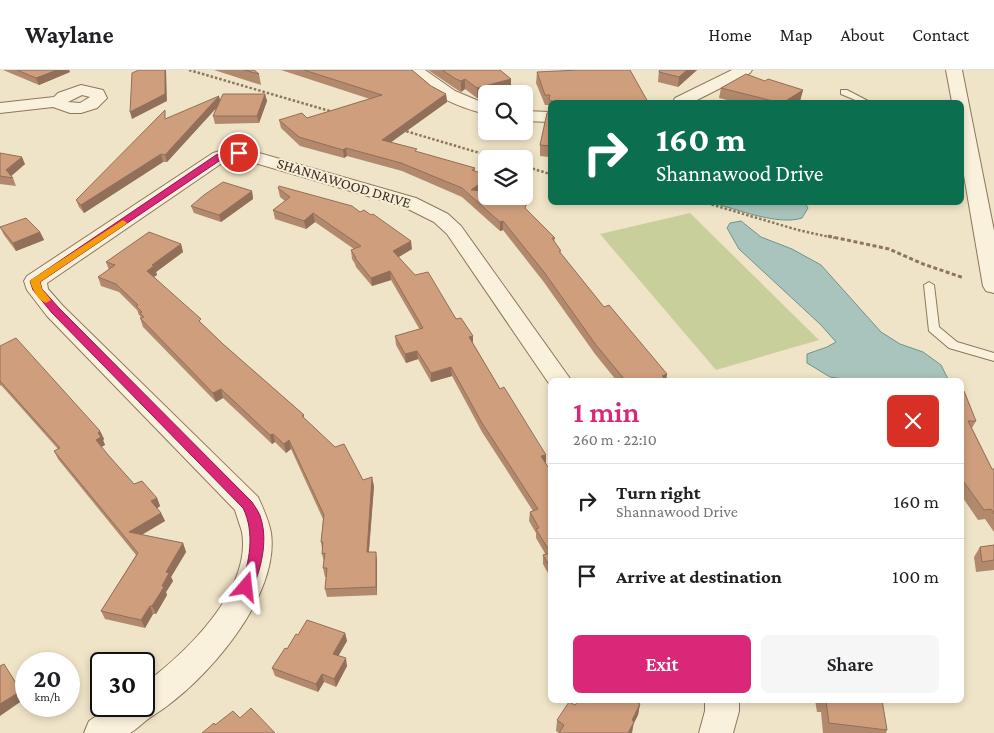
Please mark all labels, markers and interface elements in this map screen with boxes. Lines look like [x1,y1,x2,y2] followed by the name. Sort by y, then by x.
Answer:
[25,21,114,48] text: Waylane
[709,25,752,45] text: Home
[780,25,812,45] text: Map
[840,25,884,45] text: About
[912,25,969,45] text: Contact
[478,85,533,205] map controls
[478,85,533,140] button: search
[573,120,638,185] icon: right
[656,120,746,159] text: 160 m
[218,132,260,174] pin
[225,139,253,167] icon: arrive
[478,150,533,205] button: layers
[275,155,413,211] street label: SHANNAWOOD DRIVE
[656,161,823,186] text: Shannawood Drive
[573,395,640,428] text: 1 min
[887,395,939,447] button: close
[573,431,657,448] text: 260 m · 22:10
[616,482,701,503] text: Turn right
[573,487,601,515] icon: right
[893,491,939,512] text: 160 m
[616,503,738,520] text: Shannawood Drive
[219,560,271,612] position arrow
[573,562,601,590] icon: arrive
[616,566,782,587] text: Arrive at destination
[892,566,939,587] text: 100 m
[573,635,751,693] button: Exit
[761,635,939,693] button: Share
[90,652,155,717] speed limit sign: 30
[34,665,61,692] text: 20
[35,690,60,704] text: km/h

